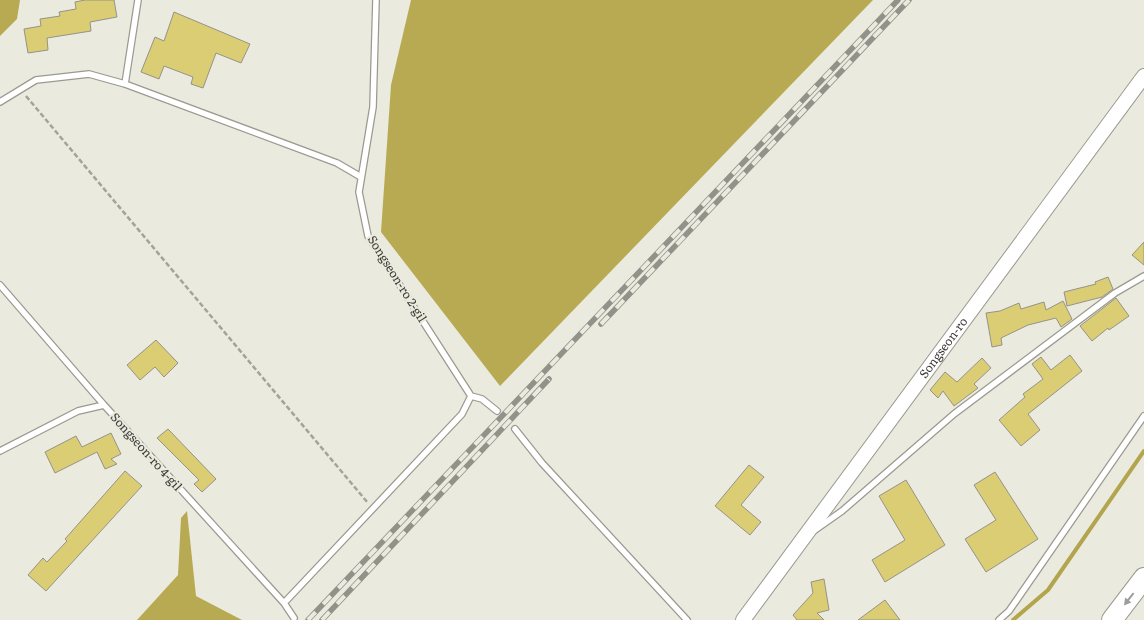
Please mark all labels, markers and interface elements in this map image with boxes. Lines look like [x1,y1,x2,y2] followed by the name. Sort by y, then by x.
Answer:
[364,232,432,325] street label: Songseon-ro 2-gil
[914,313,971,382] street label: Songseon-ro
[107,408,187,494] street label: Songseon-ro 4-gil
[1123,593,1134,606] one-way arrow

